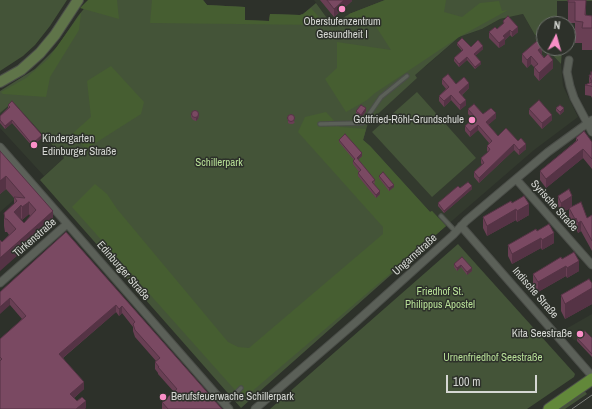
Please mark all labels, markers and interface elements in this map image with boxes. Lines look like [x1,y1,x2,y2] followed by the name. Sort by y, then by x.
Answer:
[337,4,347,14] marker: Oberstufenzentrum Gesundheit I
[303,15,381,41] place label: Oberstufenzentrum Gesundheit I
[536,16,576,56] north arrow
[553,18,561,32] text: N
[353,113,464,127] place label: Gottfried-Röhl-Grundschule
[467,115,477,125] marker: Gottfried-Röhl-Grundschule
[42,132,116,158] place label: Kindergarten Edinburger Straße
[29,140,39,150] marker: Kindergarten Edinburger Straße
[195,156,243,170] park label: Schillerpark
[527,178,581,234] street label: Syrische Straße
[11,216,59,260] street label: Türkenstraße
[390,232,440,278] street label: Ungarnstraße
[94,239,152,303] street label: Edinburger Straße
[509,265,561,321] street label: Indische Straße
[405,285,475,311] park label: Friedhof St. Philippus Apostel
[512,327,572,341] place label: Kita Seestraße
[575,329,585,339] marker: Kita Seestraße
[443,351,543,365] park label: Urnenfriedhof Seestraße
[448,367,539,393] scale bar
[453,374,480,390] text: 100 m
[171,390,294,404] place label: Berufsfeuerwache Schillerpark
[158,392,168,402] marker: Berufsfeuerwache Schillerpark

